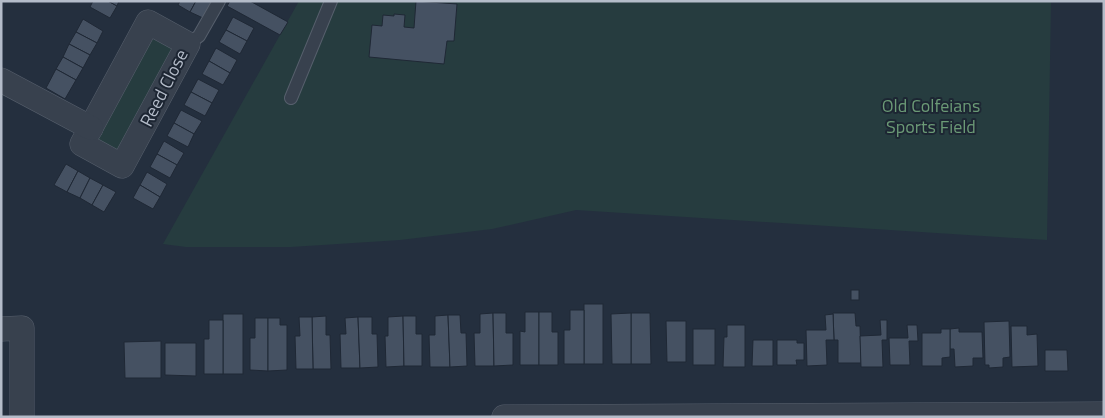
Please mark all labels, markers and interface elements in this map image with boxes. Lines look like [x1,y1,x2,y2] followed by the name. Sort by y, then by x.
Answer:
[133,44,195,131] street label: Reed Close
[882,92,980,140] park label: Old Colfeians Sports Field

